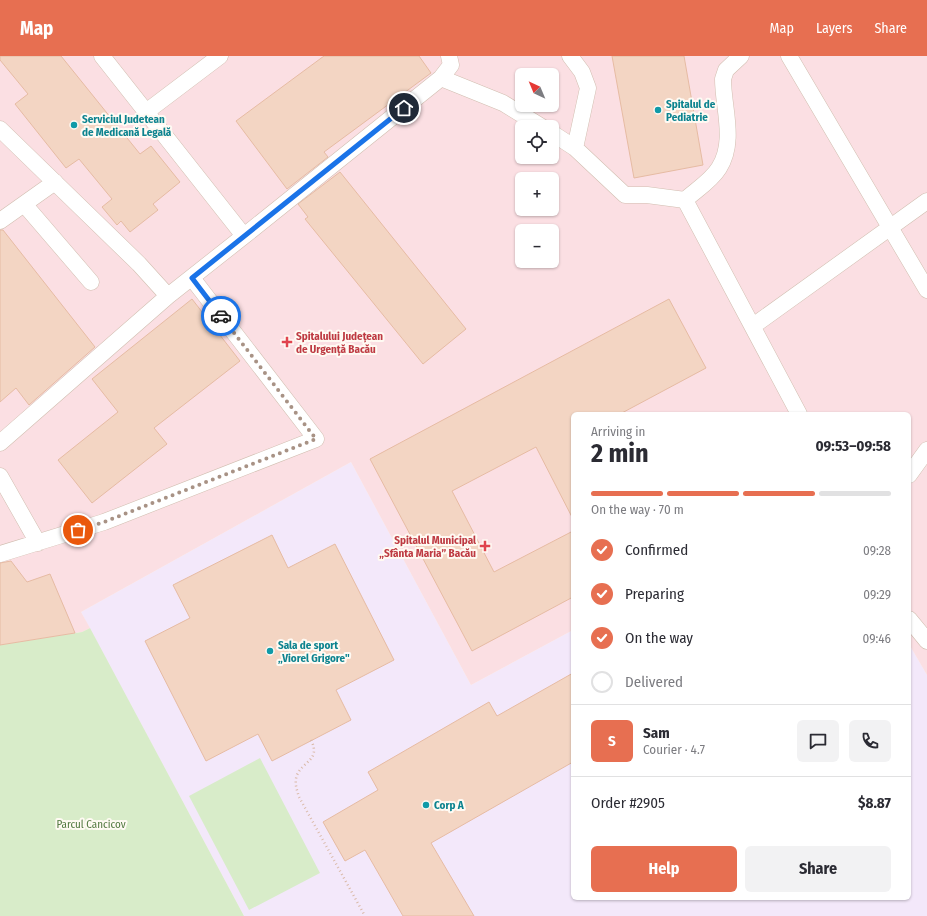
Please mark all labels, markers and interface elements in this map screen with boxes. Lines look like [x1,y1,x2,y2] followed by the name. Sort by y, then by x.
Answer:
[20,17,53,40] text: Map
[770,20,794,37] text: Map
[816,20,852,37] text: Layers
[874,20,907,37] text: Share
[515,68,559,112] north arrow
[515,68,559,268] map controls
[387,91,421,125] pin
[393,97,415,119] icon: home
[666,98,716,124] place label: Spitalul de Pediatrie
[653,105,663,115] marker: Spitalul de Pediatrie
[82,113,172,139] place label: Serviciul Judetean de Medicană Legală
[69,120,79,130] marker: Serviciul Judetean de Medicană Legală
[515,120,559,164] button: locate
[515,172,559,216] button: +
[515,224,559,268] button: −
[201,296,241,336] courier
[210,305,232,327] icon: car
[296,330,383,356] place label: Spitalului Județean de Urgență Bacău
[281,336,293,348] marker: Spitalului Județean de Urgență Bacău
[591,424,645,439] text: Arriving in
[816,437,891,455] text: 09:53–09:58
[591,438,649,469] text: 2 min
[591,502,684,517] text: On the way · 70 m
[61,513,95,547] pin
[67,519,89,541] icon: bag
[379,534,477,560] place label: Spitalul Municipal „Sfânta Maria” Bacău
[591,539,613,561] icon: check
[479,540,491,552] marker: Spitalul Municipal „Sfânta Maria” Bacău
[625,541,688,559] text: Confirmed
[863,543,891,558] text: 09:28
[591,583,613,605] icon: check
[625,585,684,603] text: Preparing
[863,587,891,602] text: 09:29
[591,627,613,649] icon: check
[625,629,693,647] text: On the way
[863,631,891,646] text: 09:46
[278,639,350,665] place label: Sala de sport „Viorel Grigore"
[265,646,275,656] marker: Sala de sport „Viorel Grigore"
[625,673,683,691] text: Delivered
[797,720,839,762] button: chat
[849,720,891,762] button: phone
[643,724,670,742] text: Sam
[608,732,616,750] text: S
[643,742,705,757] text: Courier · 4.7
[591,794,665,812] text: Order #2905
[858,794,891,812] text: $8.87
[434,799,465,812] place label: Corp A
[421,800,431,810] marker: Corp A
[56,818,126,831] park label: Parcul Cancicov
[591,846,737,892] button: Help
[745,846,891,892] button: Share

